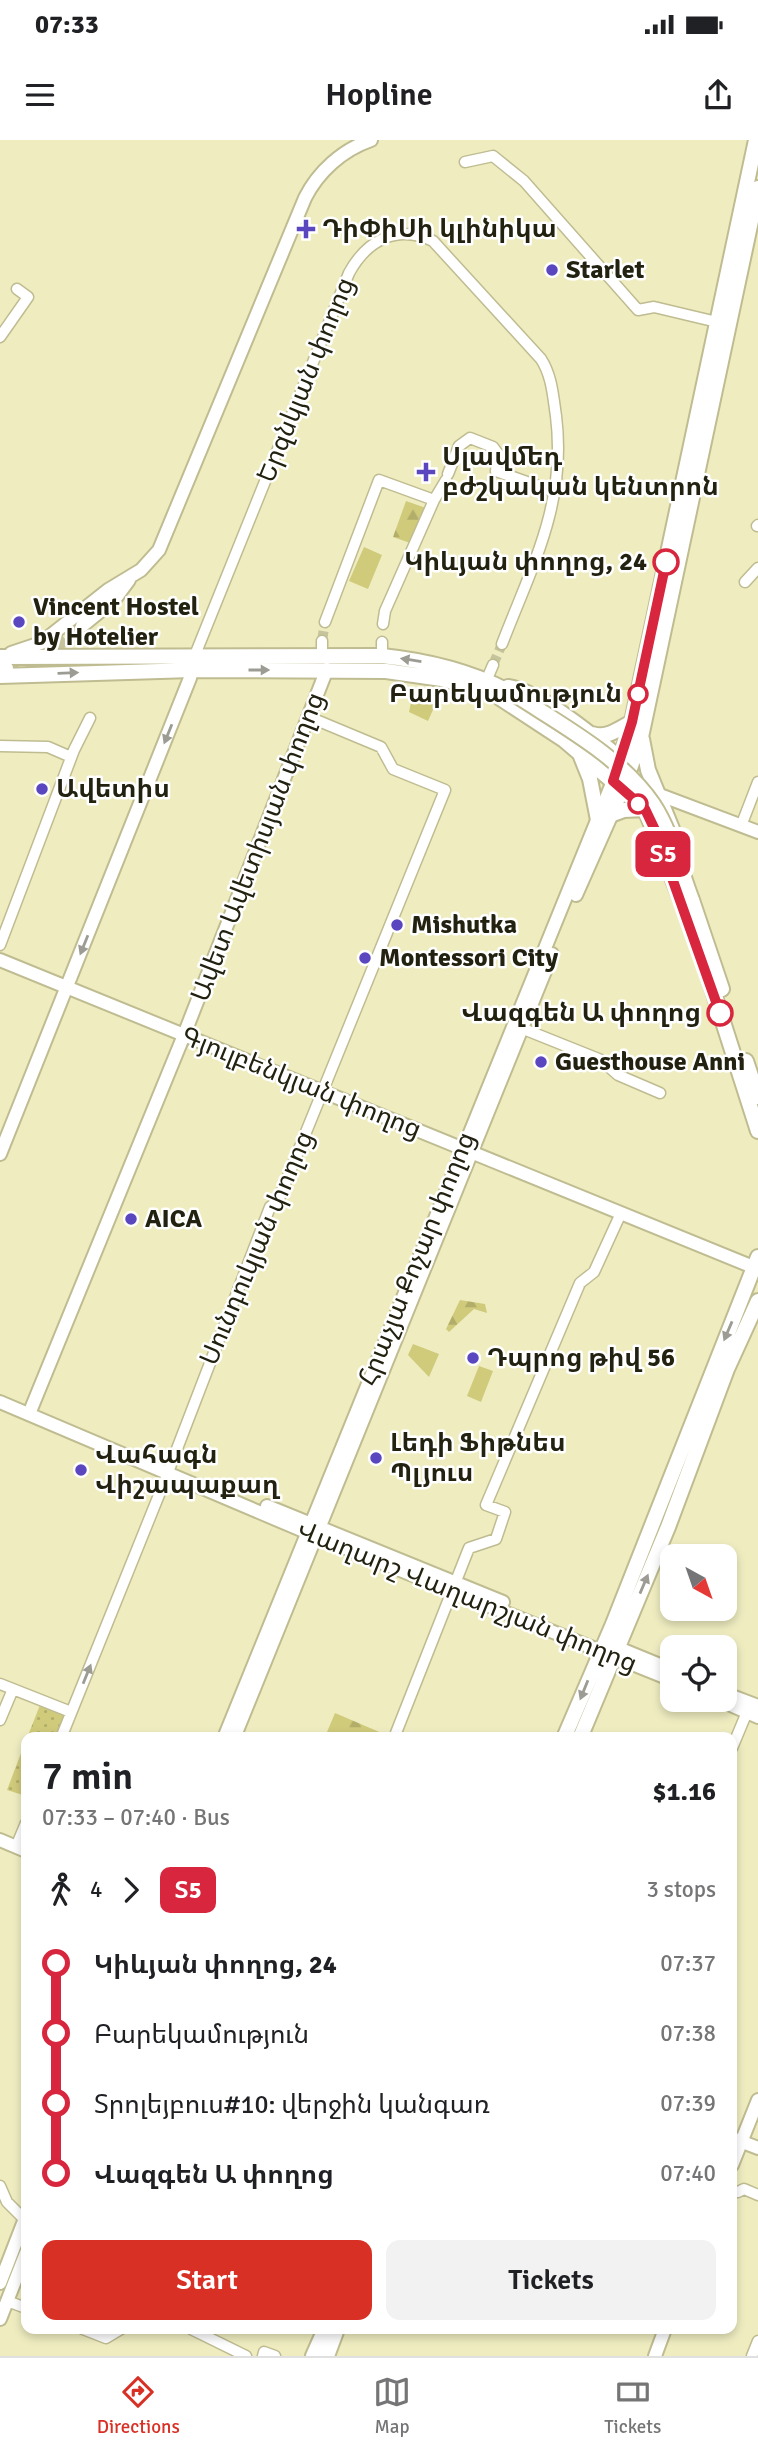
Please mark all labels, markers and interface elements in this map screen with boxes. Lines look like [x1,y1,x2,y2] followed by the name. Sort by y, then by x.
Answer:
[35,9,99,41] text: 07:33
[325,75,433,114] text: Hopline
[21,76,59,114] icon: menu
[699,76,737,114] icon: share
[322,213,557,245] place label: ԴիՓիՍի կլինիկա
[296,219,316,239] marker: ԴիՓիՍի կլինիկա
[566,254,645,286] place label: Starlet
[544,262,560,278] marker: Starlet
[250,273,362,487] street label: Երզնկյան փողոց
[442,441,719,503] place label: Սլավմեդ բժշկական կենտրոն
[416,462,436,482] marker: Սլավմեդ բժշկական կենտրոն
[404,546,647,578] place label: Կիևյան փողոց, 24
[653,549,679,575] marker: Կիևյան փողոց, 24
[33,591,199,653] place label: Vincent Hostel by Hotelier
[11,614,27,630] marker: Vincent Hostel by Hotelier
[400,654,422,665] one-way arrow
[249,664,271,675] one-way arrow
[57,668,79,679] one-way arrow
[389,678,622,710] place label: Բարեկամություն
[628,684,648,704] marker: Բարեկամություն
[184,688,332,1006] street label: Ավետ Ավետիսյան փողոց
[163,723,174,744] one-way arrow
[56,773,170,805] place label: Ավետիս
[34,781,50,797] marker: Ավետիս
[628,794,648,814] unlabelled marker
[632,831,694,877] line badge: Տ5
[649,839,677,869] text: Տ5
[411,909,517,941] place label: Mishutka
[389,917,405,933] marker: Mishutka
[78,935,89,956] one-way arrow
[379,942,558,974] place label: Montessori City
[357,950,373,966] marker: Montessori City
[461,997,701,1029] place label: Վազգեն Ա փողոց
[707,1000,733,1026] marker: Վազգեն Ա փողոց
[176,1020,426,1146] street label: Գյուլբենկյան փողոց
[555,1046,745,1078] place label: Guesthouse Anni
[533,1054,549,1070] marker: Guesthouse Anni
[193,1126,321,1370] street label: Սունդուկյան փողոց
[351,1127,483,1391] street label: Հրաչյա Քոչար փողոց
[145,1203,203,1235] place label: AICA
[123,1211,139,1227] marker: AICA
[722,1321,733,1342] one-way arrow
[487,1342,675,1374] place label: Դպրոց թիվ 56
[465,1350,481,1366] marker: Դպրոց թիվ 56
[390,1427,566,1489] place label: Լեդի Ֆիթնես Պլյուս
[95,1439,281,1501] place label: Վահագն Վիշապաքաղ
[368,1450,384,1466] marker: Լեդի Ֆիթնես Պլյուս
[73,1462,89,1478] marker: Վահագն Վիշապաքաղ
[292,1514,642,1680] street label: Վաղարշ Վաղարշյան փողոց
[660,1544,737,1620] north arrow
[660,1544,737,1712] map controls
[639,1574,650,1595] one-way arrow
[660,1635,737,1712] button: locate
[81,1664,92,1685] one-way arrow
[578,1679,589,1700] one-way arrow
[42,1753,133,1800] text: 7 min
[652,1776,716,1808] text: $1.16
[42,1803,230,1832] text: 07:33 – 07:40 · Bus
[42,1871,80,1909] icon: walk
[112,1871,150,1909] icon: forward
[90,1875,102,1904] text: 4
[174,1875,202,1905] text: Տ5
[646,1875,716,1904] text: 3 stops
[94,1949,337,1981] text: Կիևյան փողոց, 24
[660,1949,716,1978] text: 07:37
[94,2019,309,2051] text: Բարեկամություն
[660,2019,716,2048] text: 07:38
[94,2089,490,2121] text: Տրոլեյբուս#10: վերջին կանգառ
[660,2089,716,2118] text: 07:39
[94,2159,334,2191] text: Վազգեն Ա փողոց
[660,2159,716,2188] text: 07:40
[42,2240,372,2320] button: Start
[386,2240,716,2320] button: Tickets
[97,2373,180,2439] tab: Directions
[373,2373,411,2439] tab: Map
[604,2373,661,2439] tab: Tickets

